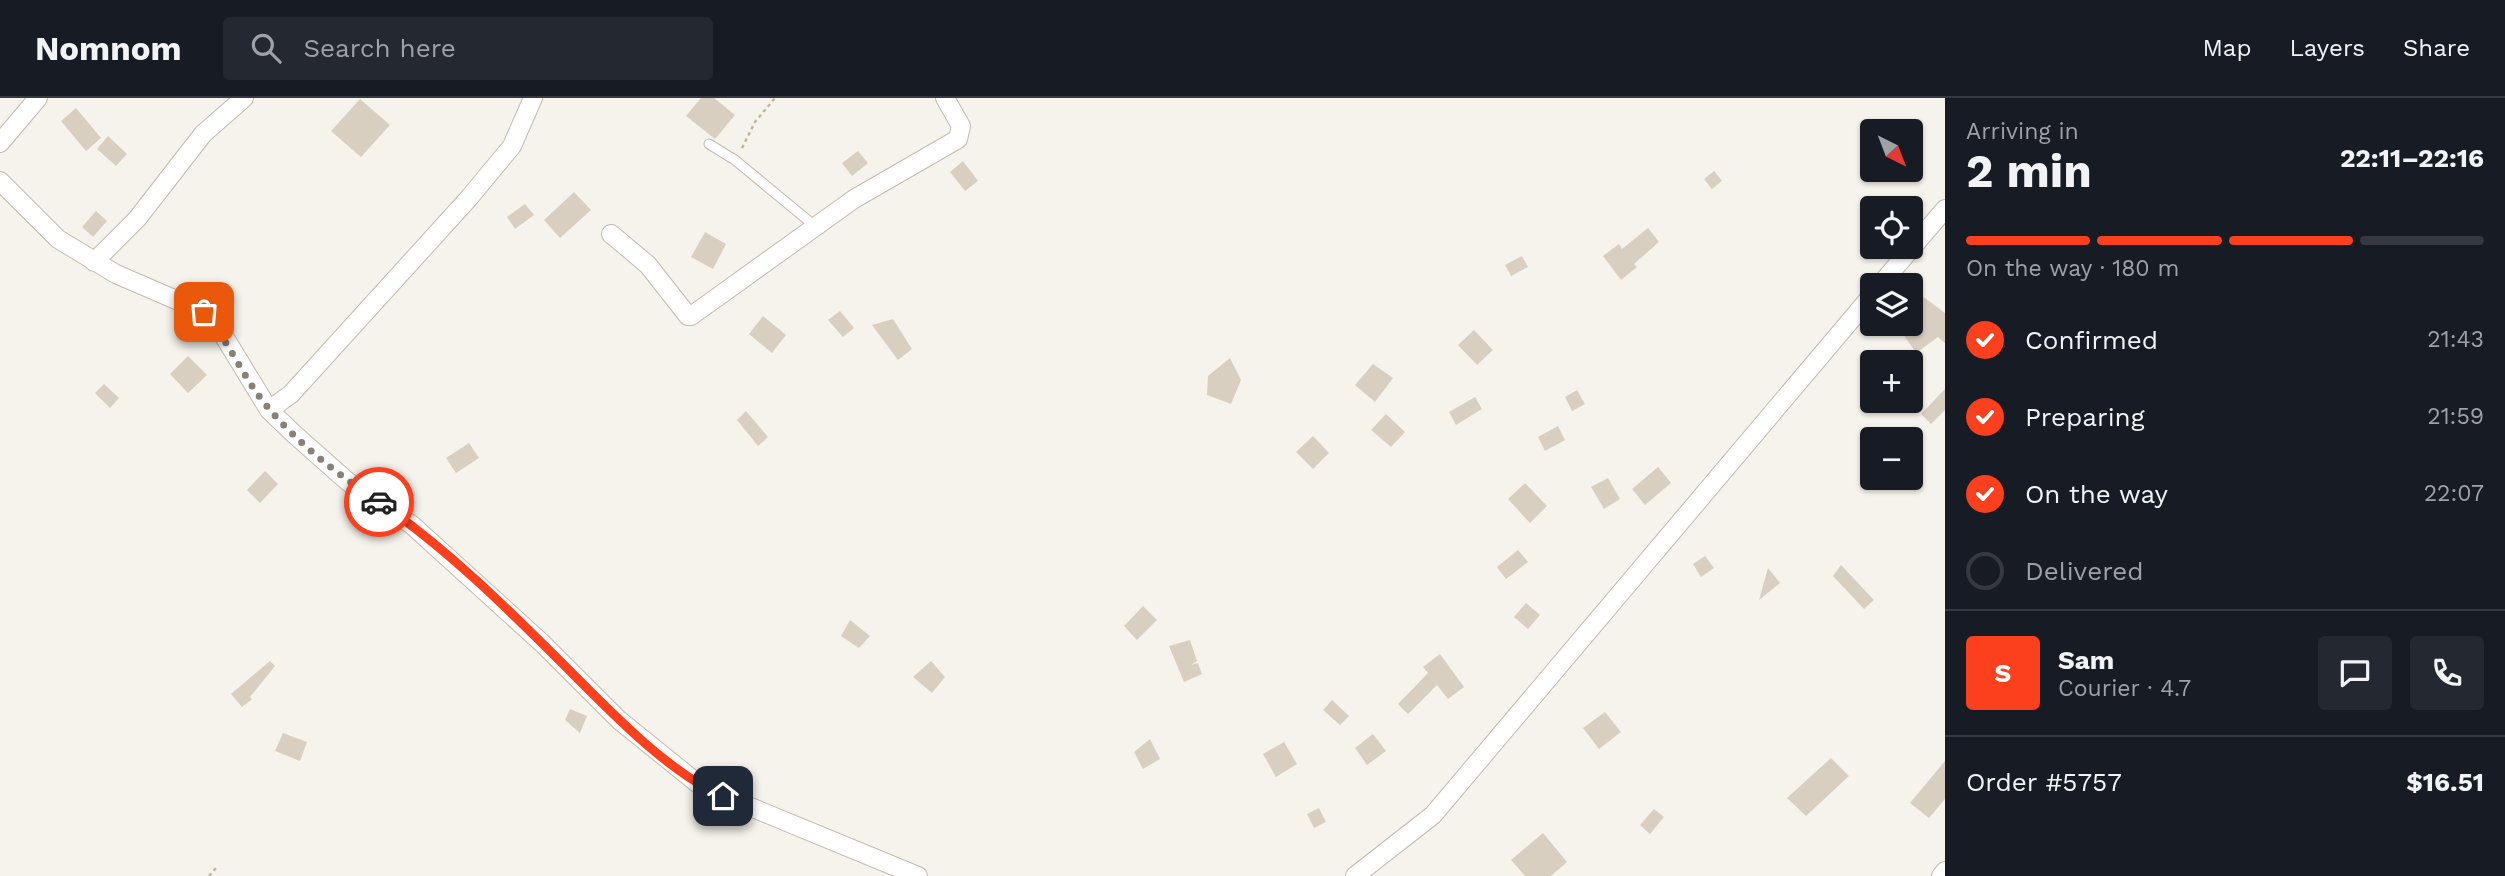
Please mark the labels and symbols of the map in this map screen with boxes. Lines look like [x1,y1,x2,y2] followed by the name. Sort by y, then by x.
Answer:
[1860,119,1923,182] north arrow
[174,282,234,342] pin
[344,467,414,537] courier
[693,766,753,826] pin

